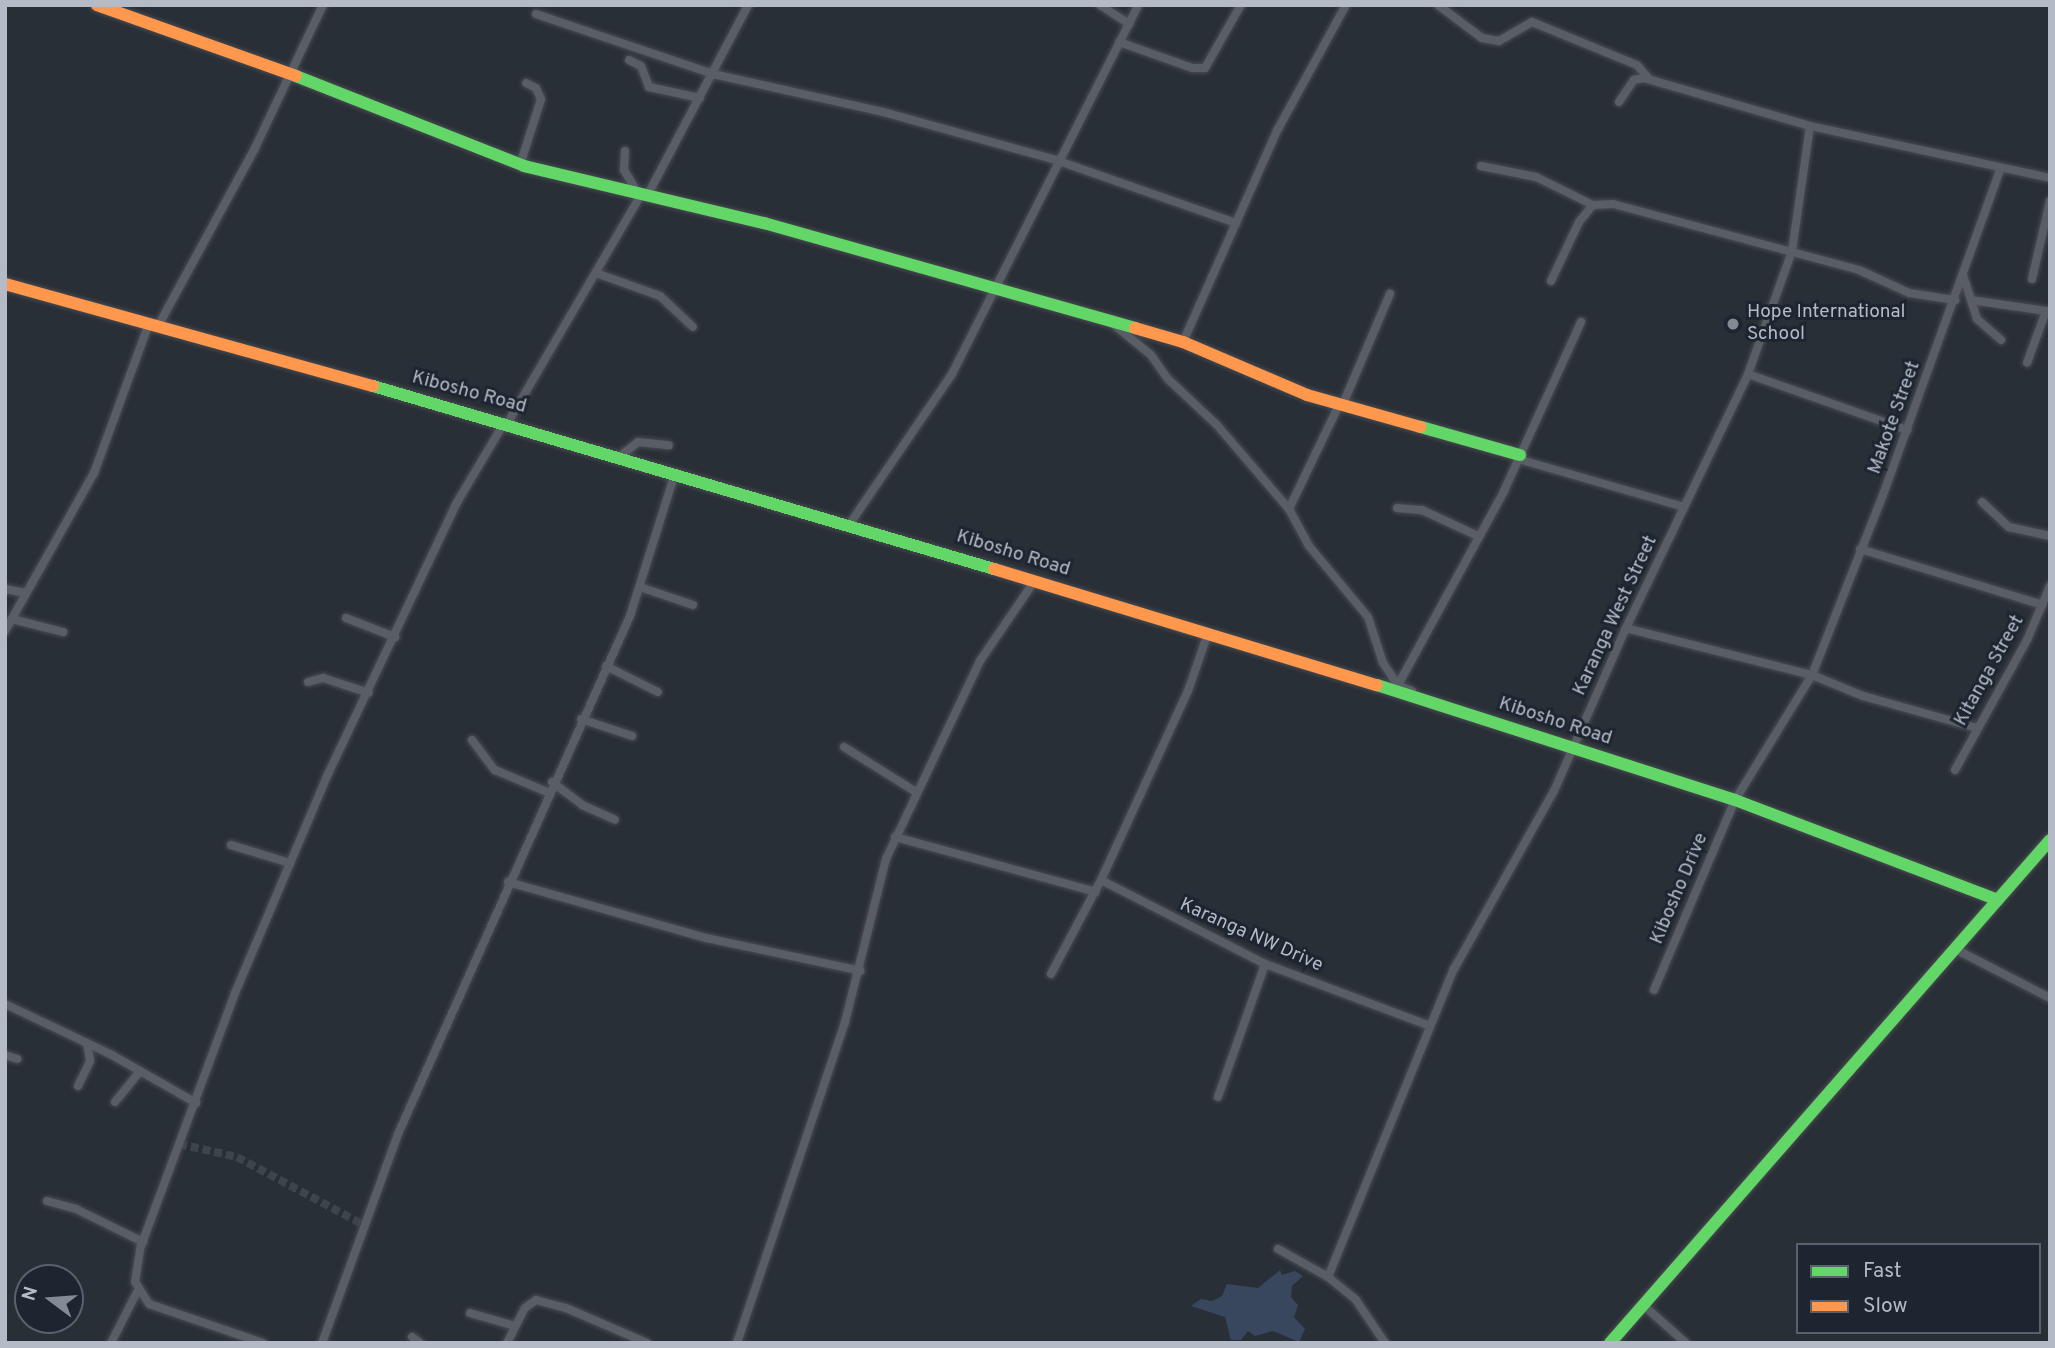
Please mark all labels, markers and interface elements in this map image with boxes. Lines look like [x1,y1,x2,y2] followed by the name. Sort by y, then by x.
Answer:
[1747,302,1905,346] place label: Hope International School
[1725,316,1741,332] marker: Hope International School
[1864,358,1926,478] street label: Makote Street
[409,367,529,419] street label: Kibosho Road
[953,526,1073,582] street label: Kibosho Road
[1569,532,1663,700] street label: Karanga West Street
[1950,612,2030,730] street label: Kitanga Street
[1496,693,1614,751] street label: Kibosho Road
[1646,830,1714,948] street label: Kibosho Drive
[1176,894,1326,978] street label: Karanga NW Drive
[1796,1243,2041,1334] legend
[1863,1258,1902,1285] text: Fast
[14,1264,84,1334] north arrow
[17,1284,44,1304] text: N
[1863,1293,1908,1320] text: Slow

